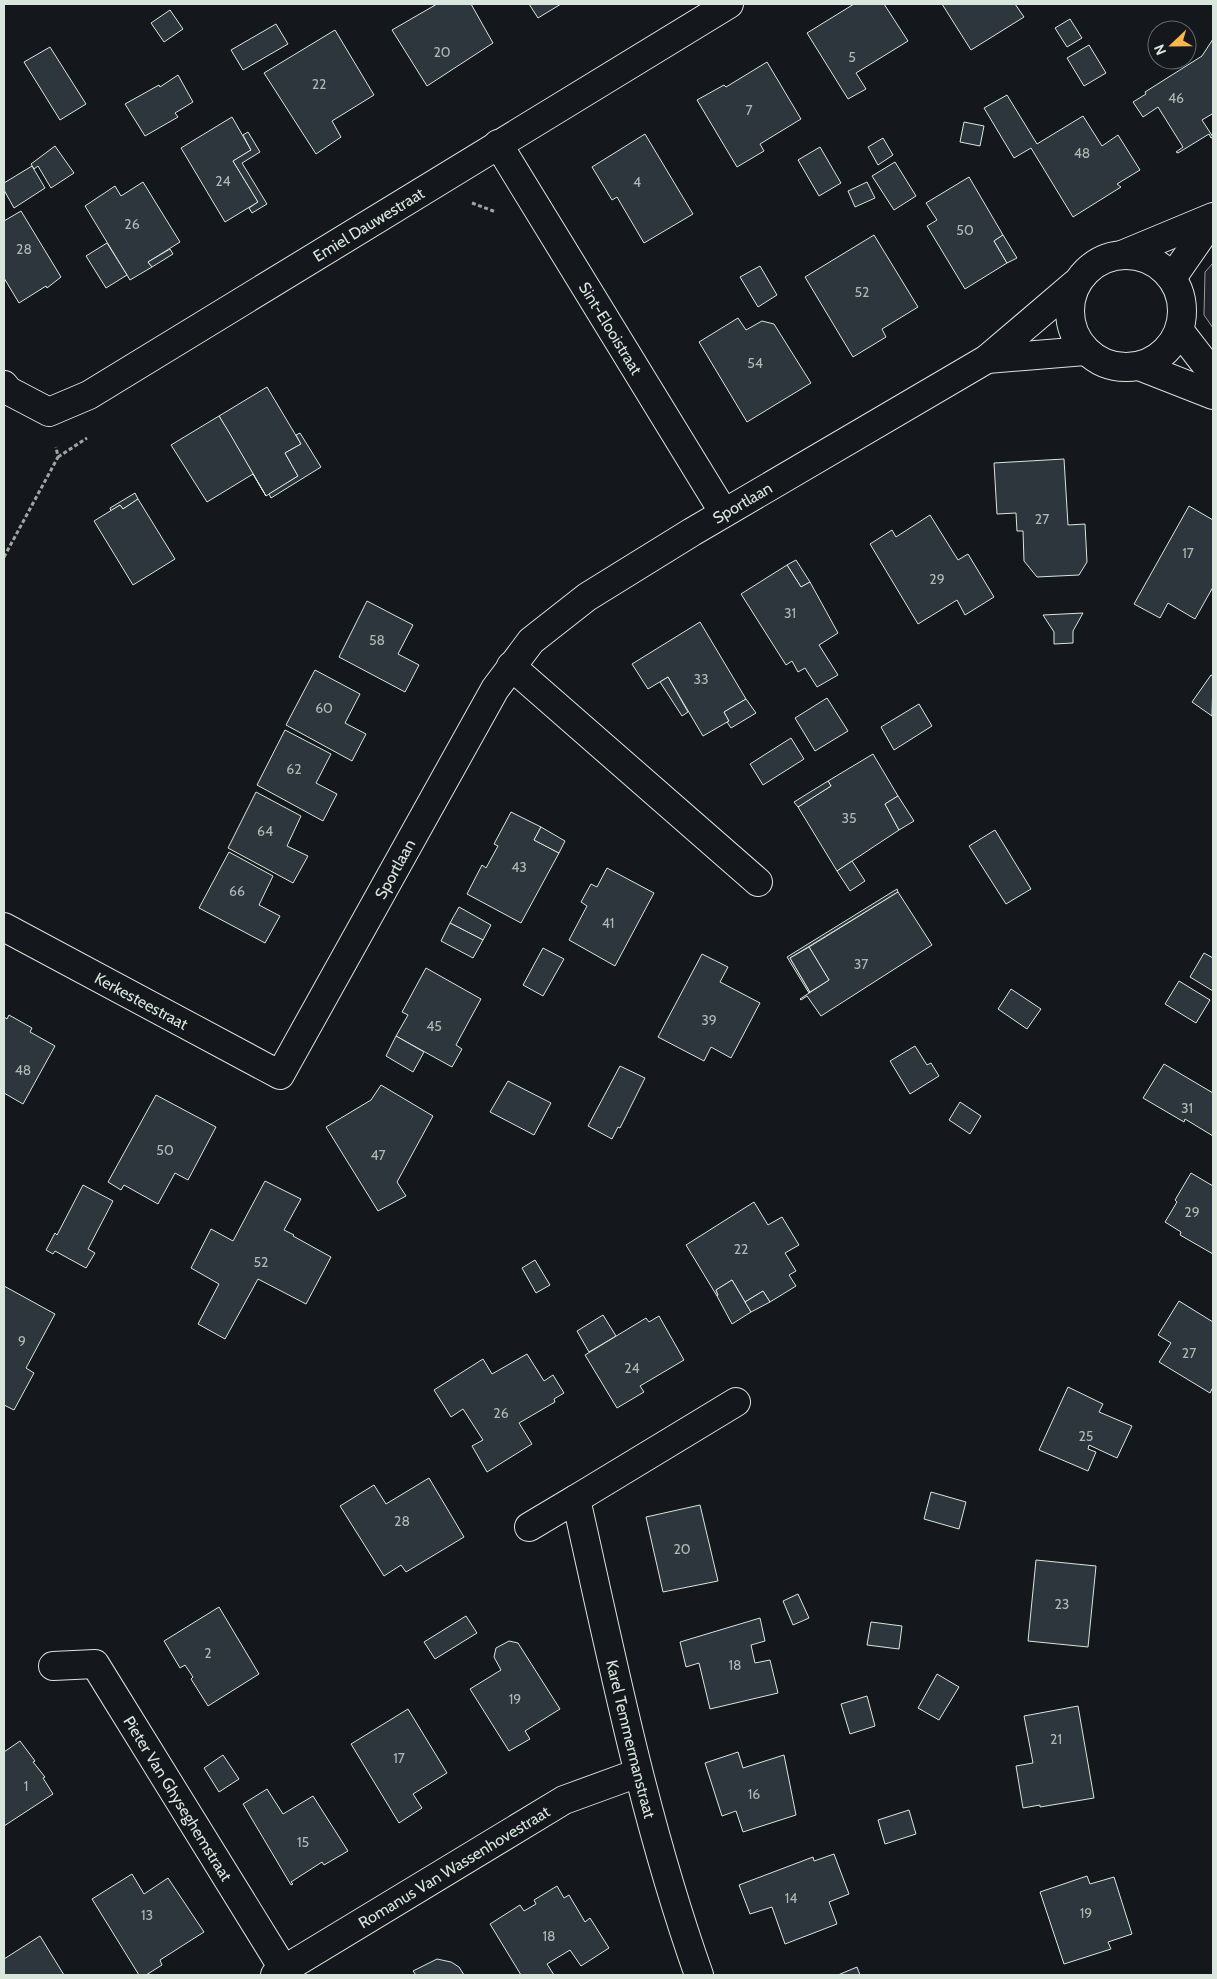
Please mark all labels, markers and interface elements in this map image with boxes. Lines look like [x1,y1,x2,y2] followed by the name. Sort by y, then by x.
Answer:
[1147,20,1197,70] north arrow
[1150,42,1170,58] text: N
[433,43,451,61] house number: 20
[848,48,856,66] house number: 5
[312,75,326,93] house number: 22
[1168,89,1184,107] house number: 46
[745,101,753,119] house number: 7
[1074,144,1090,162] house number: 48
[215,172,231,190] house number: 24
[633,173,641,191] house number: 4
[310,183,428,266] street label: Emiel Dauwestraat
[124,215,140,233] house number: 26
[956,221,974,239] house number: 50
[16,240,32,258] house number: 28
[575,279,646,379] street label: Sint-Elooistraat
[855,283,869,301] house number: 52
[747,354,763,372] house number: 54
[709,478,776,528] street label: Sportlaan
[1035,510,1049,528] house number: 27
[1182,544,1194,562] house number: 17
[929,570,945,588] house number: 29
[784,604,796,622] house number: 31
[369,631,385,649] house number: 58
[693,670,709,688] house number: 33
[315,699,333,717] house number: 60
[286,760,302,778] house number: 62
[841,809,857,827] house number: 35
[257,822,273,840] house number: 64
[371,836,419,902] street label: Sportlaan
[511,858,527,876] house number: 43
[229,882,245,900] house number: 66
[602,914,614,932] house number: 41
[854,955,868,973] house number: 37
[91,969,192,1034] street label: Kerkesteestraat
[701,1011,717,1029] house number: 39
[426,1017,442,1035] house number: 45
[15,1061,31,1079] house number: 48
[1181,1099,1193,1117] house number: 31
[156,1141,174,1159] house number: 50
[370,1146,386,1164] house number: 47
[1184,1203,1200,1221] house number: 29
[734,1240,748,1258] house number: 22
[254,1253,268,1271] house number: 52
[18,1332,26,1350] house number: 9
[1182,1344,1196,1362] house number: 27
[624,1359,640,1377] house number: 24
[493,1404,509,1422] house number: 26
[1079,1427,1093,1445] house number: 25
[394,1512,410,1530] house number: 28
[673,1540,691,1558] house number: 20
[1055,1595,1069,1613] house number: 23
[204,1644,212,1662] house number: 2
[728,1656,742,1674] house number: 18
[602,1658,659,1821] street label: Karel Temmermanstraat
[509,1690,521,1708] house number: 19
[119,1713,236,1885] street label: Pieter Van Ghyseghemstraat
[1050,1730,1062,1748] house number: 21
[393,1749,405,1767] house number: 17
[24,1777,28,1795] house number: 1
[748,1785,760,1803] house number: 16
[355,1802,554,1932] street label: Romanus Van Wassenhovestraat
[297,1833,309,1851] house number: 15
[785,1889,797,1907] house number: 14
[1080,1904,1092,1922] house number: 19
[141,1906,153,1924] house number: 13
[542,1927,556,1945] house number: 18

